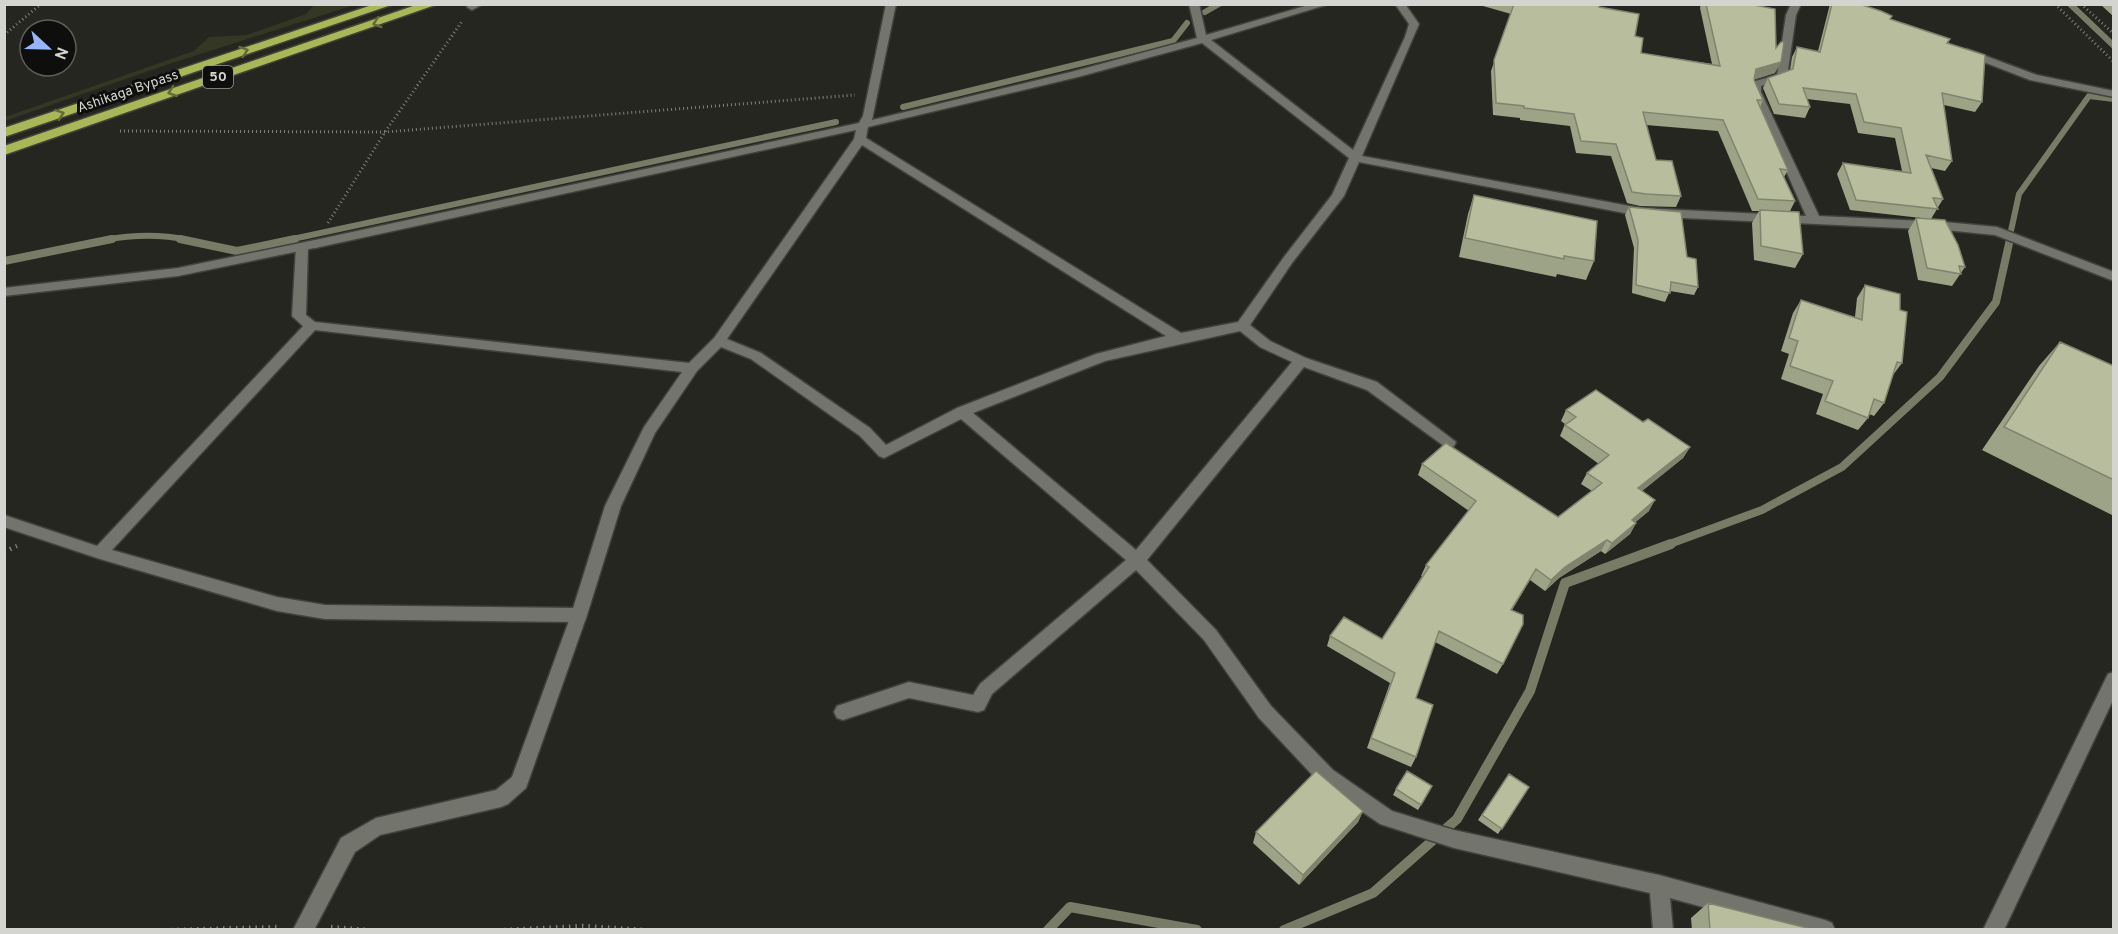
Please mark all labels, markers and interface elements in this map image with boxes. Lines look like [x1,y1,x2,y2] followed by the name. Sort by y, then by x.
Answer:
[372,15,382,28] one-way arrow
[18,18,78,78] north arrow
[49,44,71,62] text: N
[238,46,249,58] one-way arrow
[203,66,233,88] road number: 50
[75,67,181,117] street label: Ashikaga Bypass
[167,85,178,98] one-way arrow
[54,108,65,121] one-way arrow

